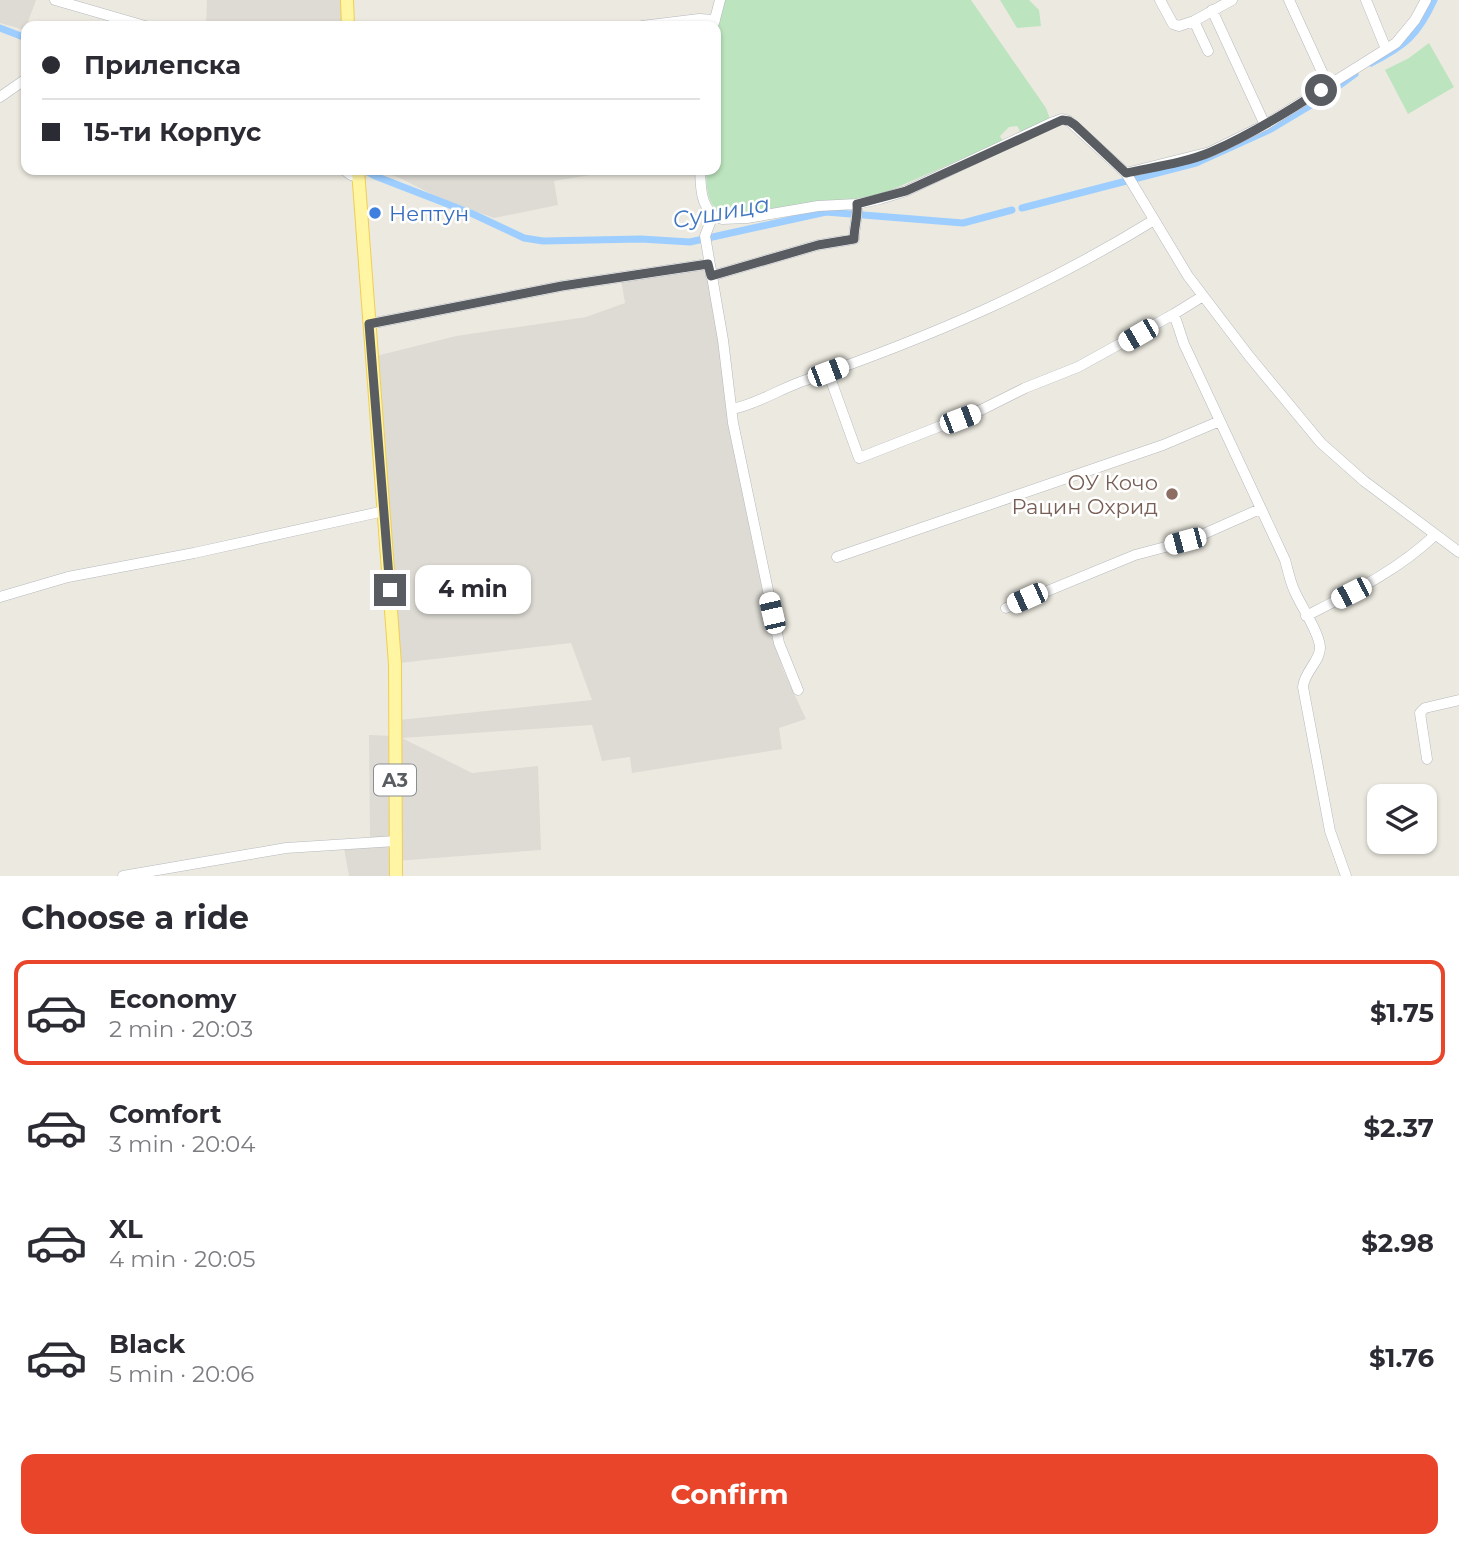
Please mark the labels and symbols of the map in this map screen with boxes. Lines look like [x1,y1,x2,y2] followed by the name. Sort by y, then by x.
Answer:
[1305,74,1337,106] route start
[670,190,772,234] water label: Сушица
[389,201,469,226] place label: Нептун
[367,205,383,221] marker: Нептун
[1115,315,1162,355] car
[805,355,852,389] car
[937,402,984,436] car
[1012,470,1158,519] place label: ОУ Кочо Рацин Охрид
[1164,486,1180,502] marker: ОУ Кочо Рацин Охрид
[1162,525,1209,557] car
[414,566,530,614] callout: 4 min
[374,574,406,606] route end
[1328,574,1375,612] car
[1004,580,1051,616] car
[758,590,787,636] car
[374,764,416,796] road number: A3

